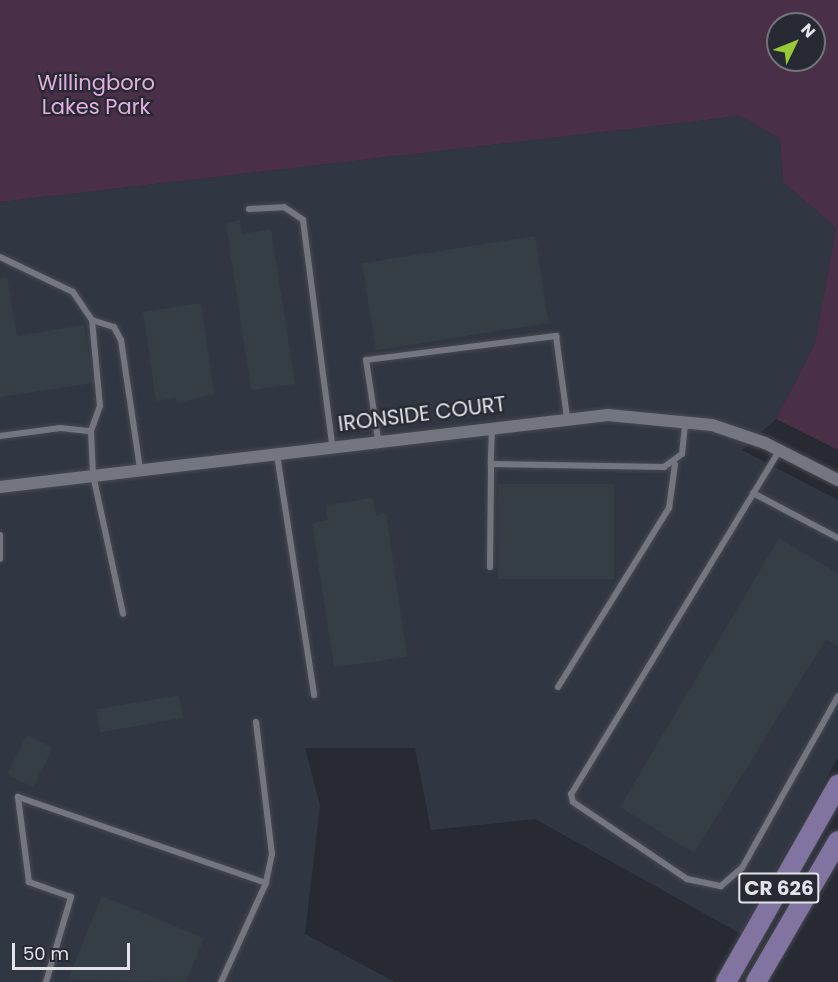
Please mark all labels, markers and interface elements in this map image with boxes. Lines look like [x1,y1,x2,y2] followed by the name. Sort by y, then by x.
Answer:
[766,12,826,72] north arrow
[796,18,821,43] text: N
[37,70,155,120] park label: Willingboro Lakes Park
[337,391,507,437] street label: IRONSIDE COURT
[737,871,821,905] road number: CR 626
[15,931,134,969] scale bar
[23,941,69,966] text: 50 m

